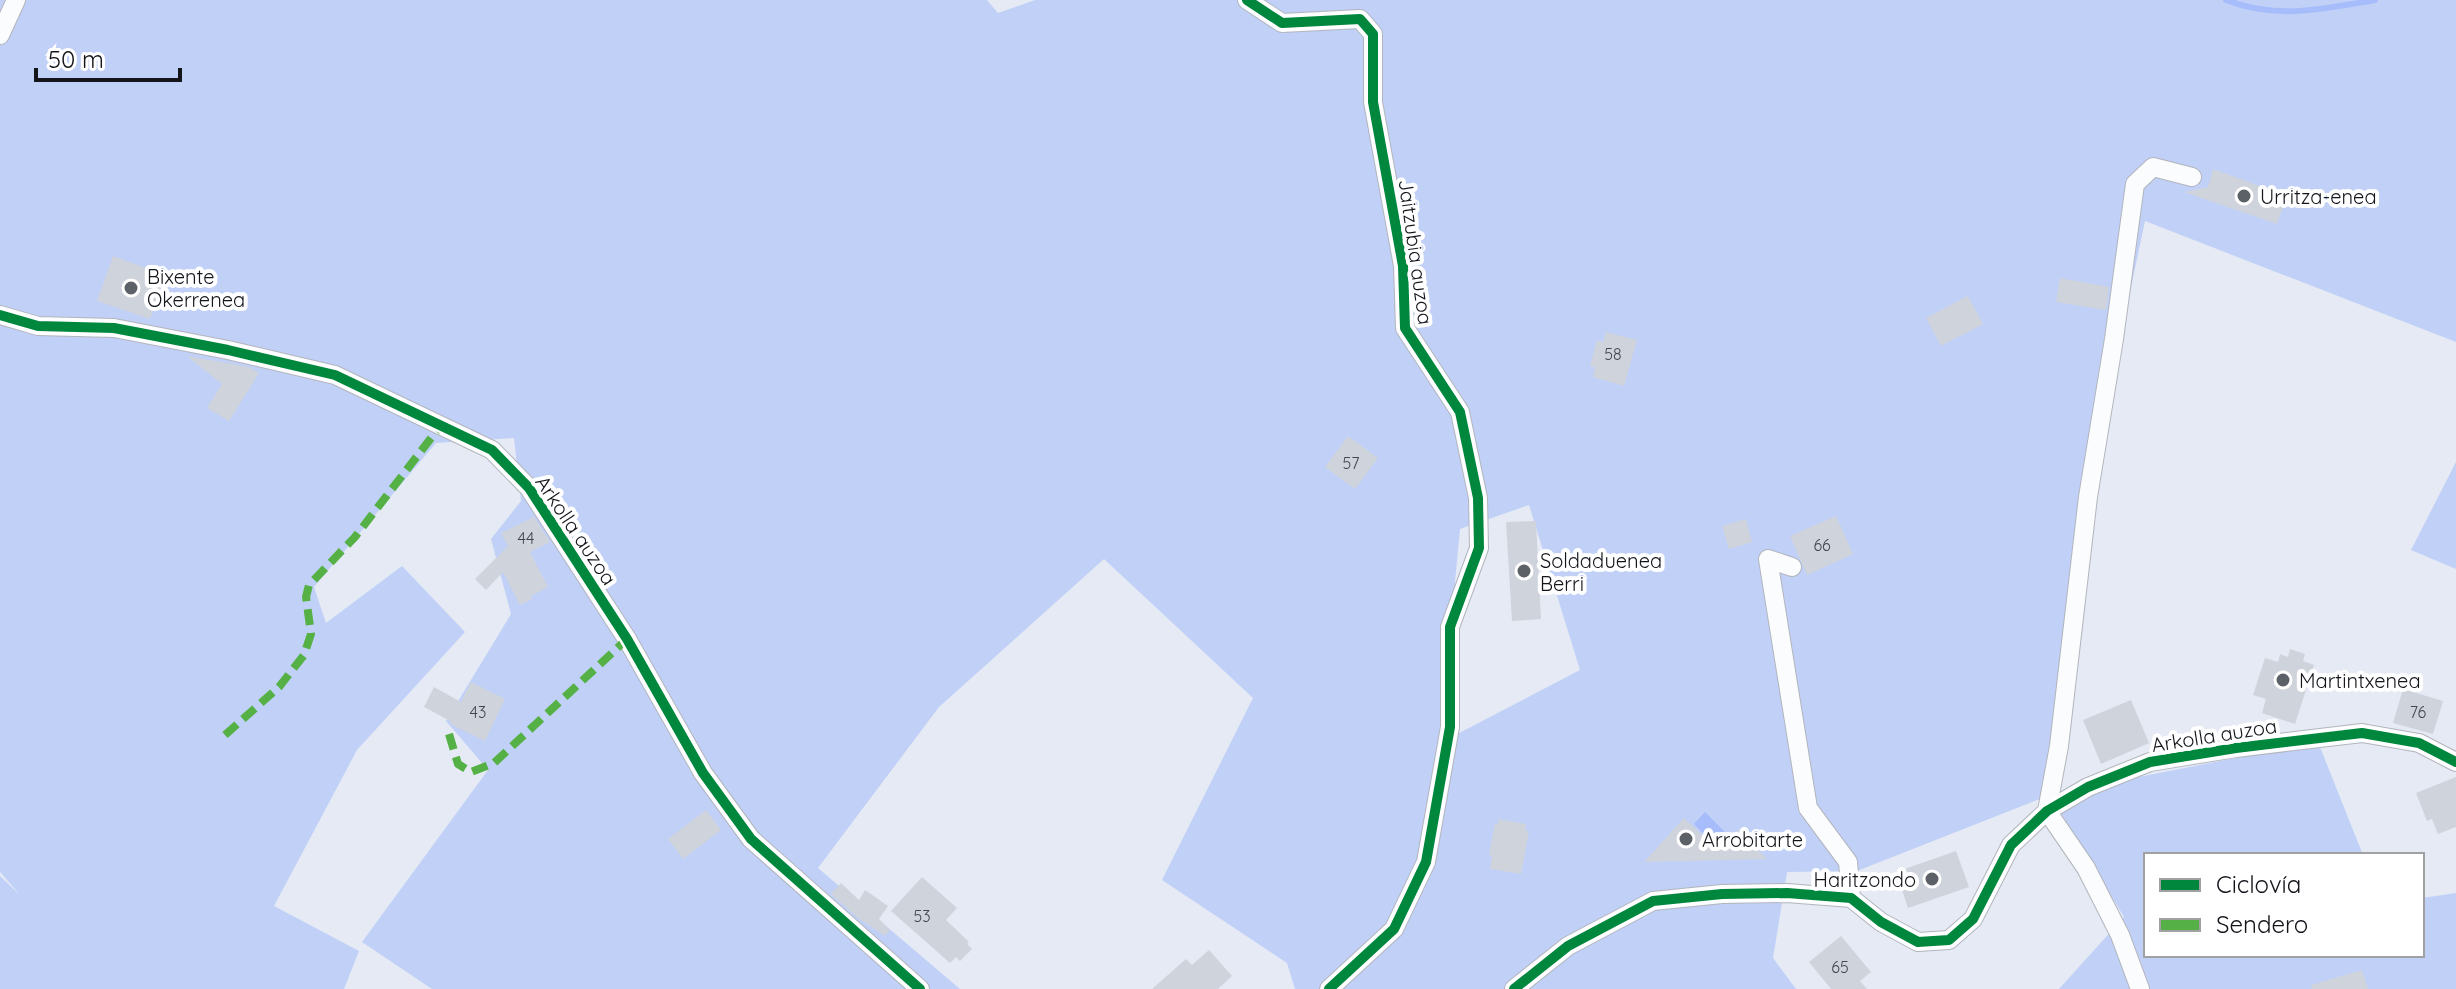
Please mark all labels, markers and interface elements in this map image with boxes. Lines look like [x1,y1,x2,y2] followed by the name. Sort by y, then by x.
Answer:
[36,32,180,82] scale bar
[48,44,104,74] text: 50 m
[1393,178,1439,326] street label: Jaitzubia auzoa
[2260,184,2377,209] place label: Urritza-enea
[2235,187,2253,205] marker: Urritza-enea
[147,264,245,312] place label: Bixente Okerrenea
[122,279,140,297] marker: Bixente Okerrenea
[1604,344,1622,364] house number: 58
[1343,453,1359,473] house number: 57
[530,471,622,589] street label: Arkolla auzoa
[518,528,534,548] house number: 44
[1813,535,1831,555] house number: 66
[1540,548,1662,596] place label: Soldaduenea Berri
[1515,562,1533,580] marker: Soldaduenea Berri
[2299,668,2421,693] place label: Martintxenea
[2274,671,2292,689] marker: Martintxenea
[470,702,486,722] house number: 43
[2410,702,2427,722] house number: 76
[2150,713,2278,757] street label: Arkolla auzoa
[1702,827,1803,852] place label: Arrobitarte
[1677,830,1695,848] marker: Arrobitarte
[2144,853,2424,957] legend
[1814,867,1916,892] place label: Haritzondo
[2216,869,2301,899] text: Ciclovía
[1923,870,1941,888] marker: Haritzondo
[913,906,931,926] house number: 53
[2216,909,2308,939] text: Sendero
[1831,957,1849,977] house number: 65

